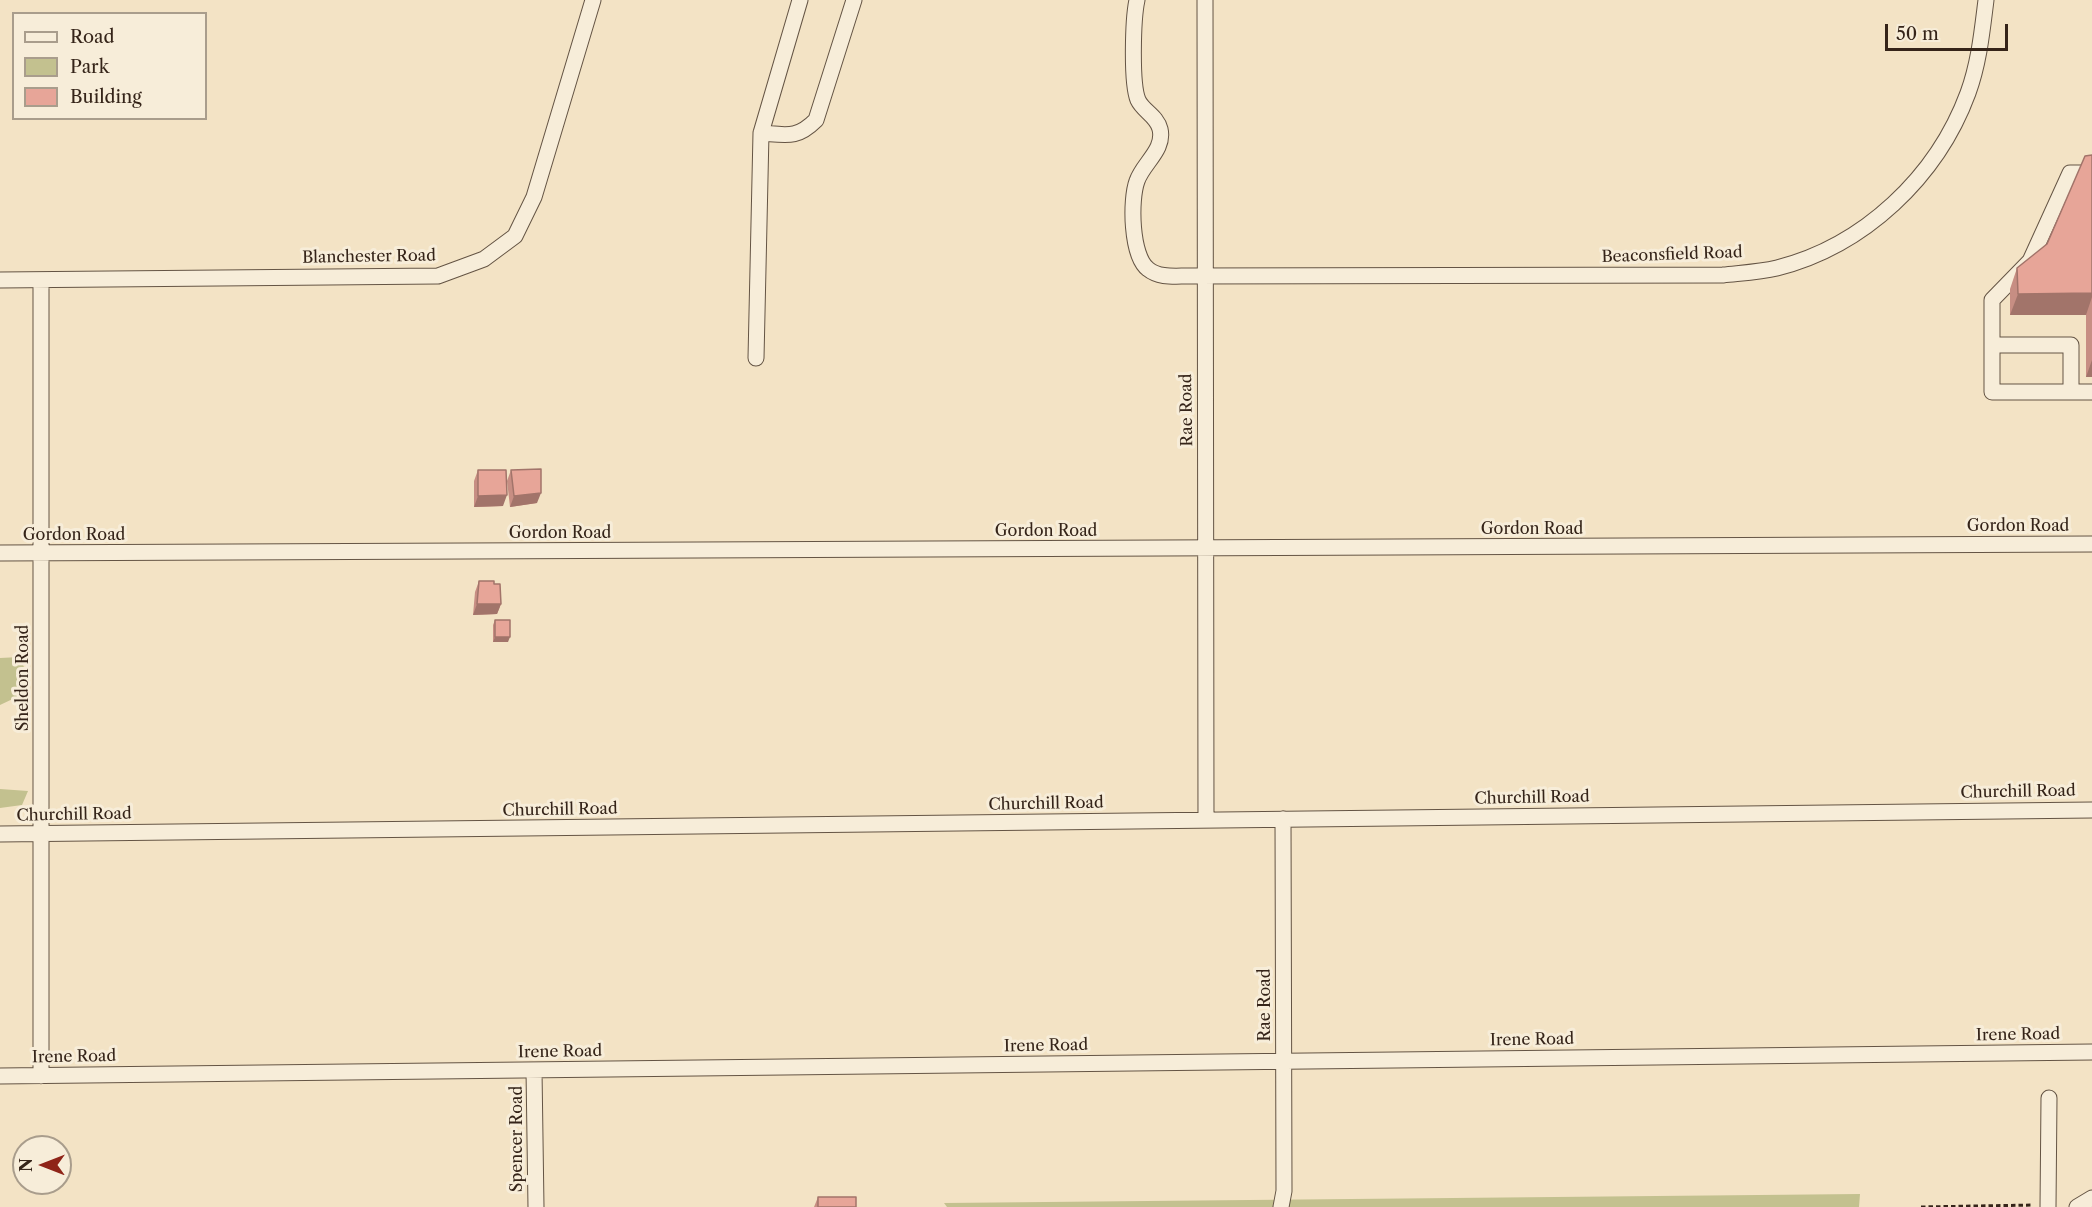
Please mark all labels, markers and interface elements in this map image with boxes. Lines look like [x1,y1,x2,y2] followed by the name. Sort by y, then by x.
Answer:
[12,12,207,120] legend
[1888,12,2011,50] scale bar
[1896,23,1939,45] text: 50 m
[70,26,115,48] text: Road
[70,56,109,78] text: Park
[70,86,142,108] text: Building
[1601,243,1743,267] street label: Beaconsfield Road
[302,246,436,268] street label: Blanchester Road
[1177,373,1197,447] street label: Rae Road
[1967,516,2069,536] street label: Gordon Road
[1481,519,1583,539] street label: Gordon Road
[995,521,1097,541] street label: Gordon Road
[509,523,611,543] street label: Gordon Road
[23,525,125,545] street label: Gordon Road
[13,625,33,731] street label: Sheldon Road
[1960,781,2076,803] street label: Churchill Road
[1474,787,1590,809] street label: Churchill Road
[988,793,1104,815] street label: Churchill Road
[502,799,618,821] street label: Churchill Road
[16,804,132,826] street label: Churchill Road
[1255,969,1275,1041] street label: Rae Road
[1976,1025,2060,1045] street label: Irene Road
[1490,1030,1574,1050] street label: Irene Road
[1004,1036,1088,1056] street label: Irene Road
[518,1042,602,1062] street label: Irene Road
[32,1047,116,1067] street label: Irene Road
[507,1086,527,1192] street label: Spencer Road
[12,1135,72,1195] north arrow
[16,1158,36,1172] text: N

